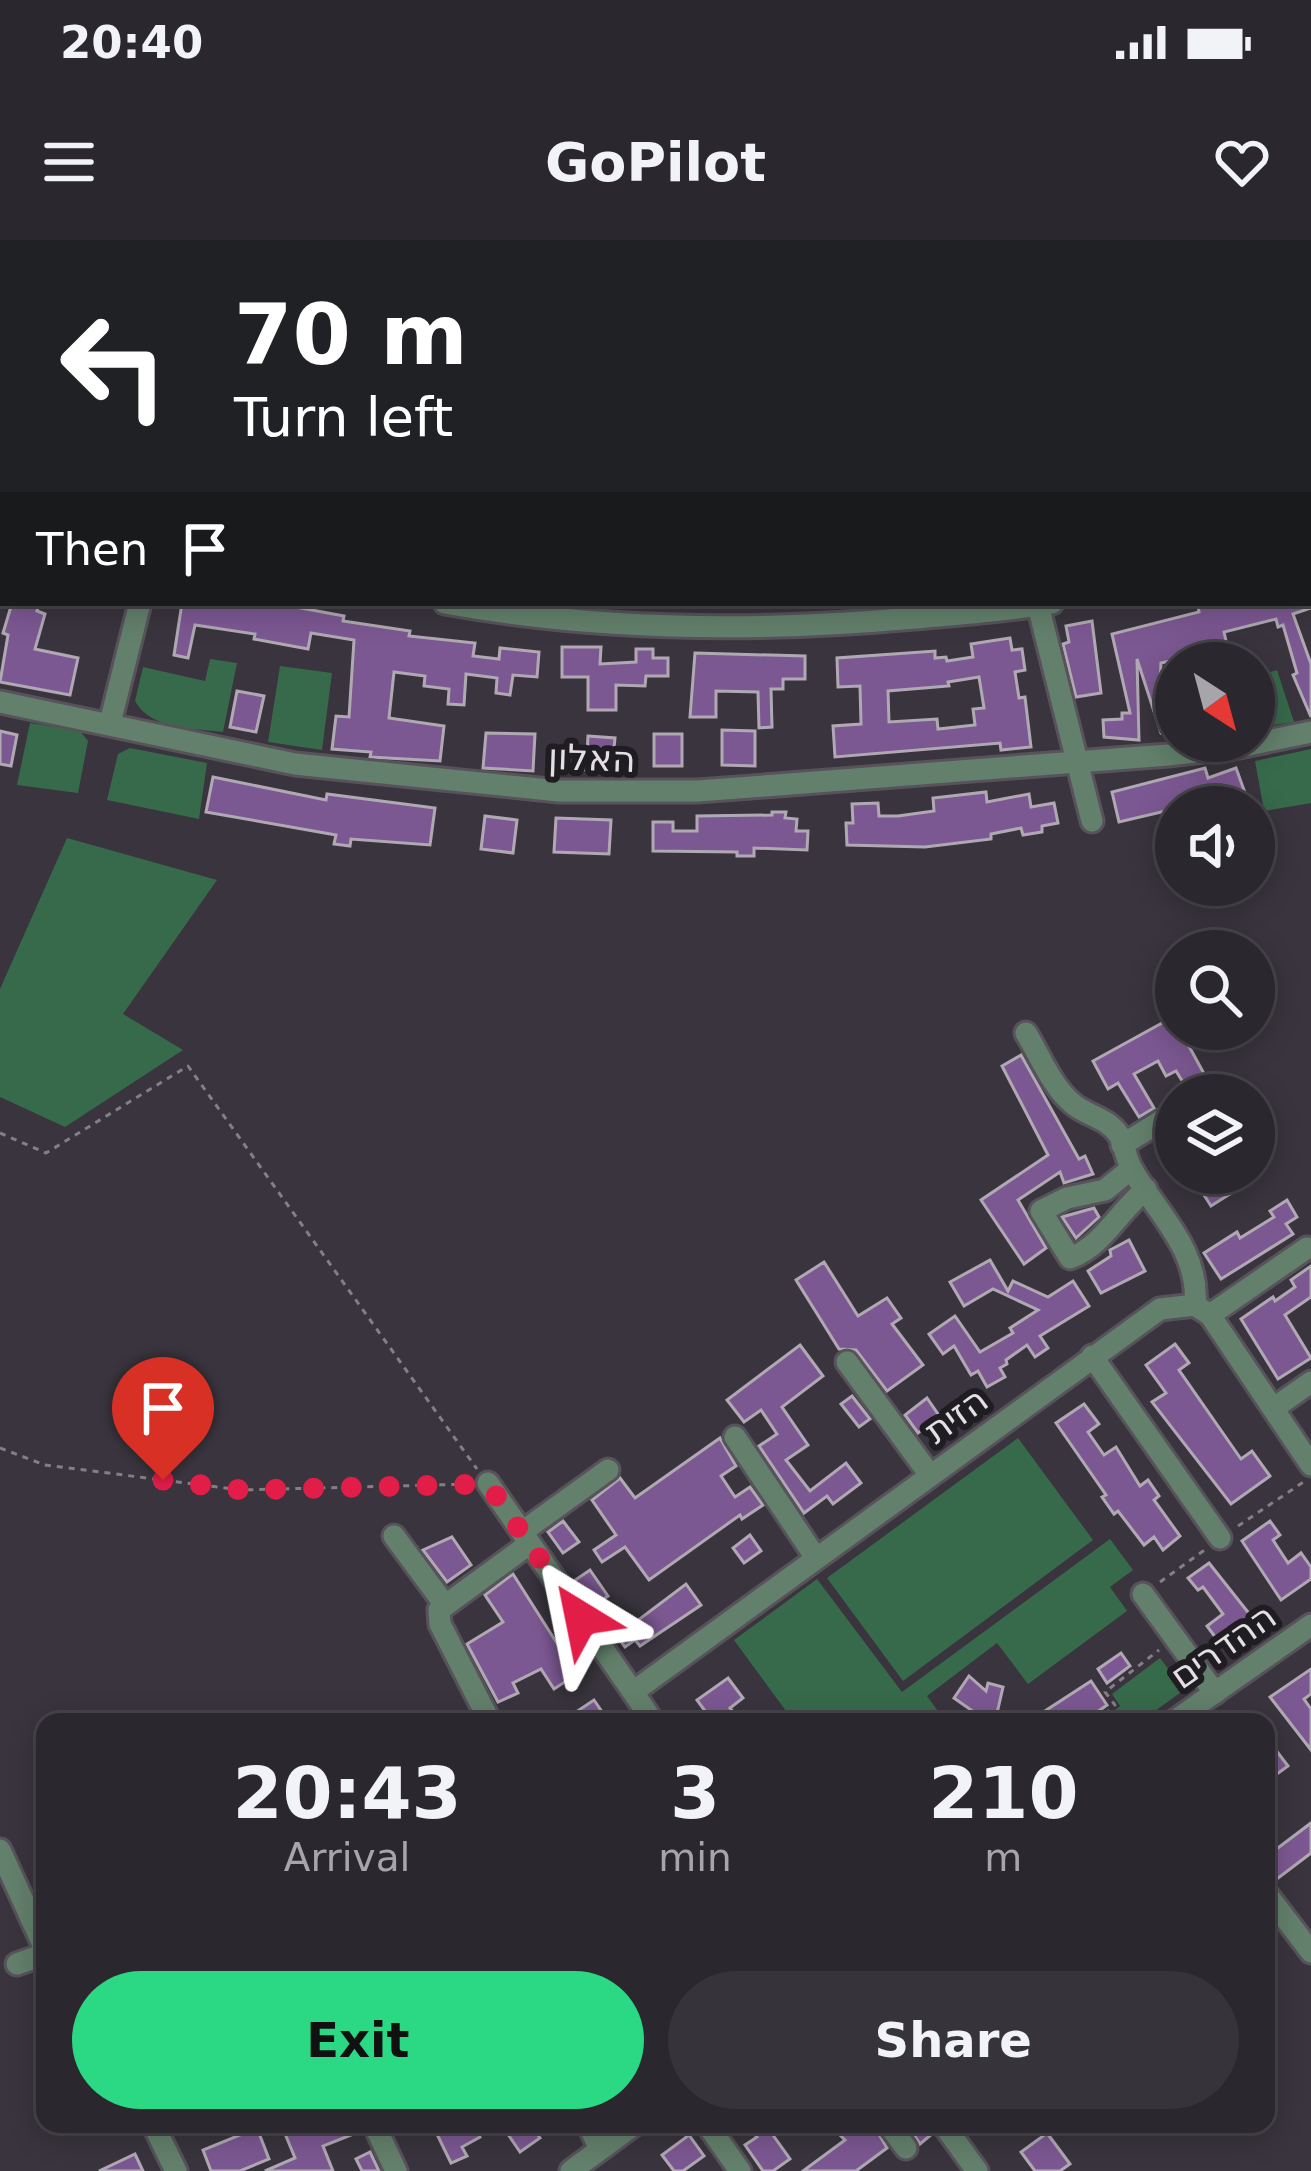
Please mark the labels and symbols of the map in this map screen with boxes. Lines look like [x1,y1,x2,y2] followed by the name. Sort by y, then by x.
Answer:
[1155,642,1275,762] north arrow
[547,736,637,780] street label: האלון
[112,1357,214,1480] pin
[917,1379,995,1451] street label: הזית
[518,1555,644,1681] position arrow
[1163,1595,1283,1697] street label: ההדרים

